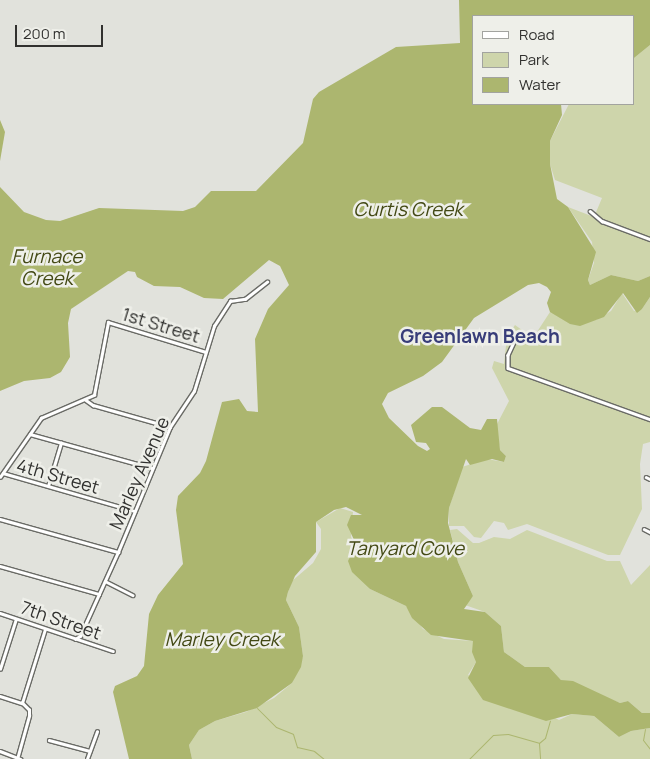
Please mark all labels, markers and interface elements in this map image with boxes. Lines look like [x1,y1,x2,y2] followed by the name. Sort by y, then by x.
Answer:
[18,15,105,47] scale bar
[472,15,635,105] legend
[23,23,66,44] text: 200 m
[519,24,555,45] text: Road
[519,49,549,70] text: Park
[519,74,561,95] text: Water
[353,199,463,221] water label: Curtis Creek
[12,246,82,290] water label: Furnace Creek
[120,303,202,347] street label: 1st Street
[400,326,560,348] district label: Greenlawn Beach
[105,413,173,533] street label: Marley Avenue
[14,454,102,498] street label: 4th Street
[346,538,464,560] water label: Tanyard Cove
[18,596,104,644] street label: 7th Street
[165,629,279,651] water label: Marley Creek

